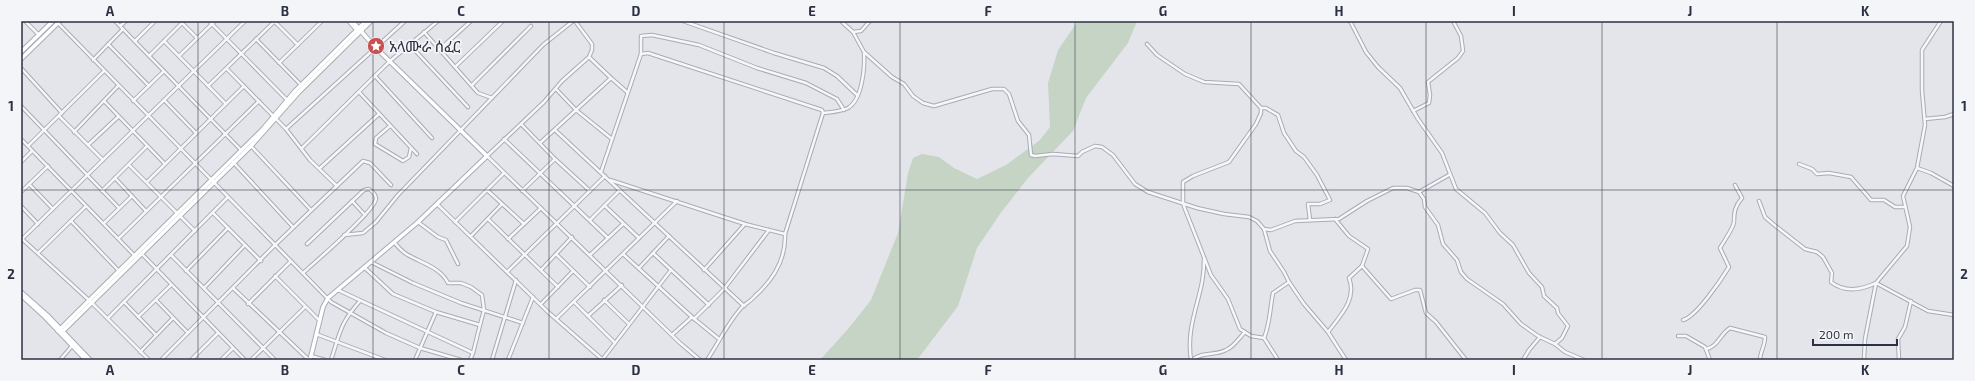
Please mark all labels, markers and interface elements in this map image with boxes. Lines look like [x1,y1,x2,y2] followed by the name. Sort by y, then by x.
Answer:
[106,3,115,19] text: A
[281,3,289,19] text: B
[457,3,465,19] text: C
[632,3,641,19] text: D
[808,3,816,19] text: E
[984,3,992,19] text: F
[1159,3,1167,19] text: G
[1335,3,1344,19] text: H
[1512,3,1516,19] text: I
[1688,3,1692,19] text: J
[1861,3,1870,19] text: K
[366,36,386,56] place icon: አላሙራ ሰፈር
[389,37,461,55] place label: አላሙራ ሰፈር
[8,98,14,114] text: 1
[1961,98,1967,114] text: 1
[7,266,15,282] text: 2
[1960,266,1968,282] text: 2
[1813,321,1897,347] scale bar
[1819,327,1853,341] text: 200 m
[106,362,115,378] text: A
[281,362,289,378] text: B
[457,362,465,378] text: C
[632,362,641,378] text: D
[808,362,816,378] text: E
[984,362,992,378] text: F
[1159,362,1167,378] text: G
[1335,362,1344,378] text: H
[1512,362,1516,378] text: I
[1688,362,1692,378] text: J
[1861,362,1870,378] text: K

